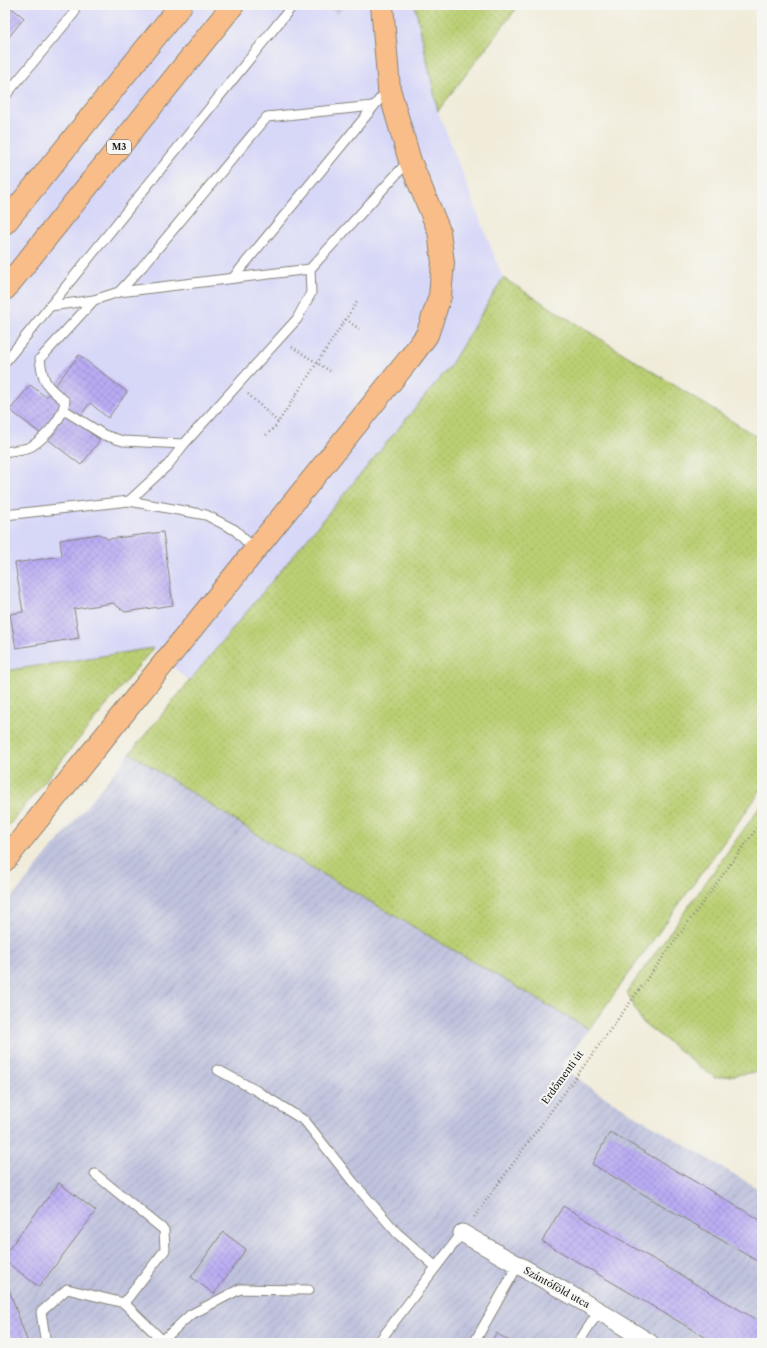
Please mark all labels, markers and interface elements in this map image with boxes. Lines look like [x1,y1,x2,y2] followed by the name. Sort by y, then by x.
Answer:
[107,140,131,154] road number: M3
[539,1048,586,1107] street label: Erdőmenti út
[521,1264,593,1311] street label: Szántóföld utca

